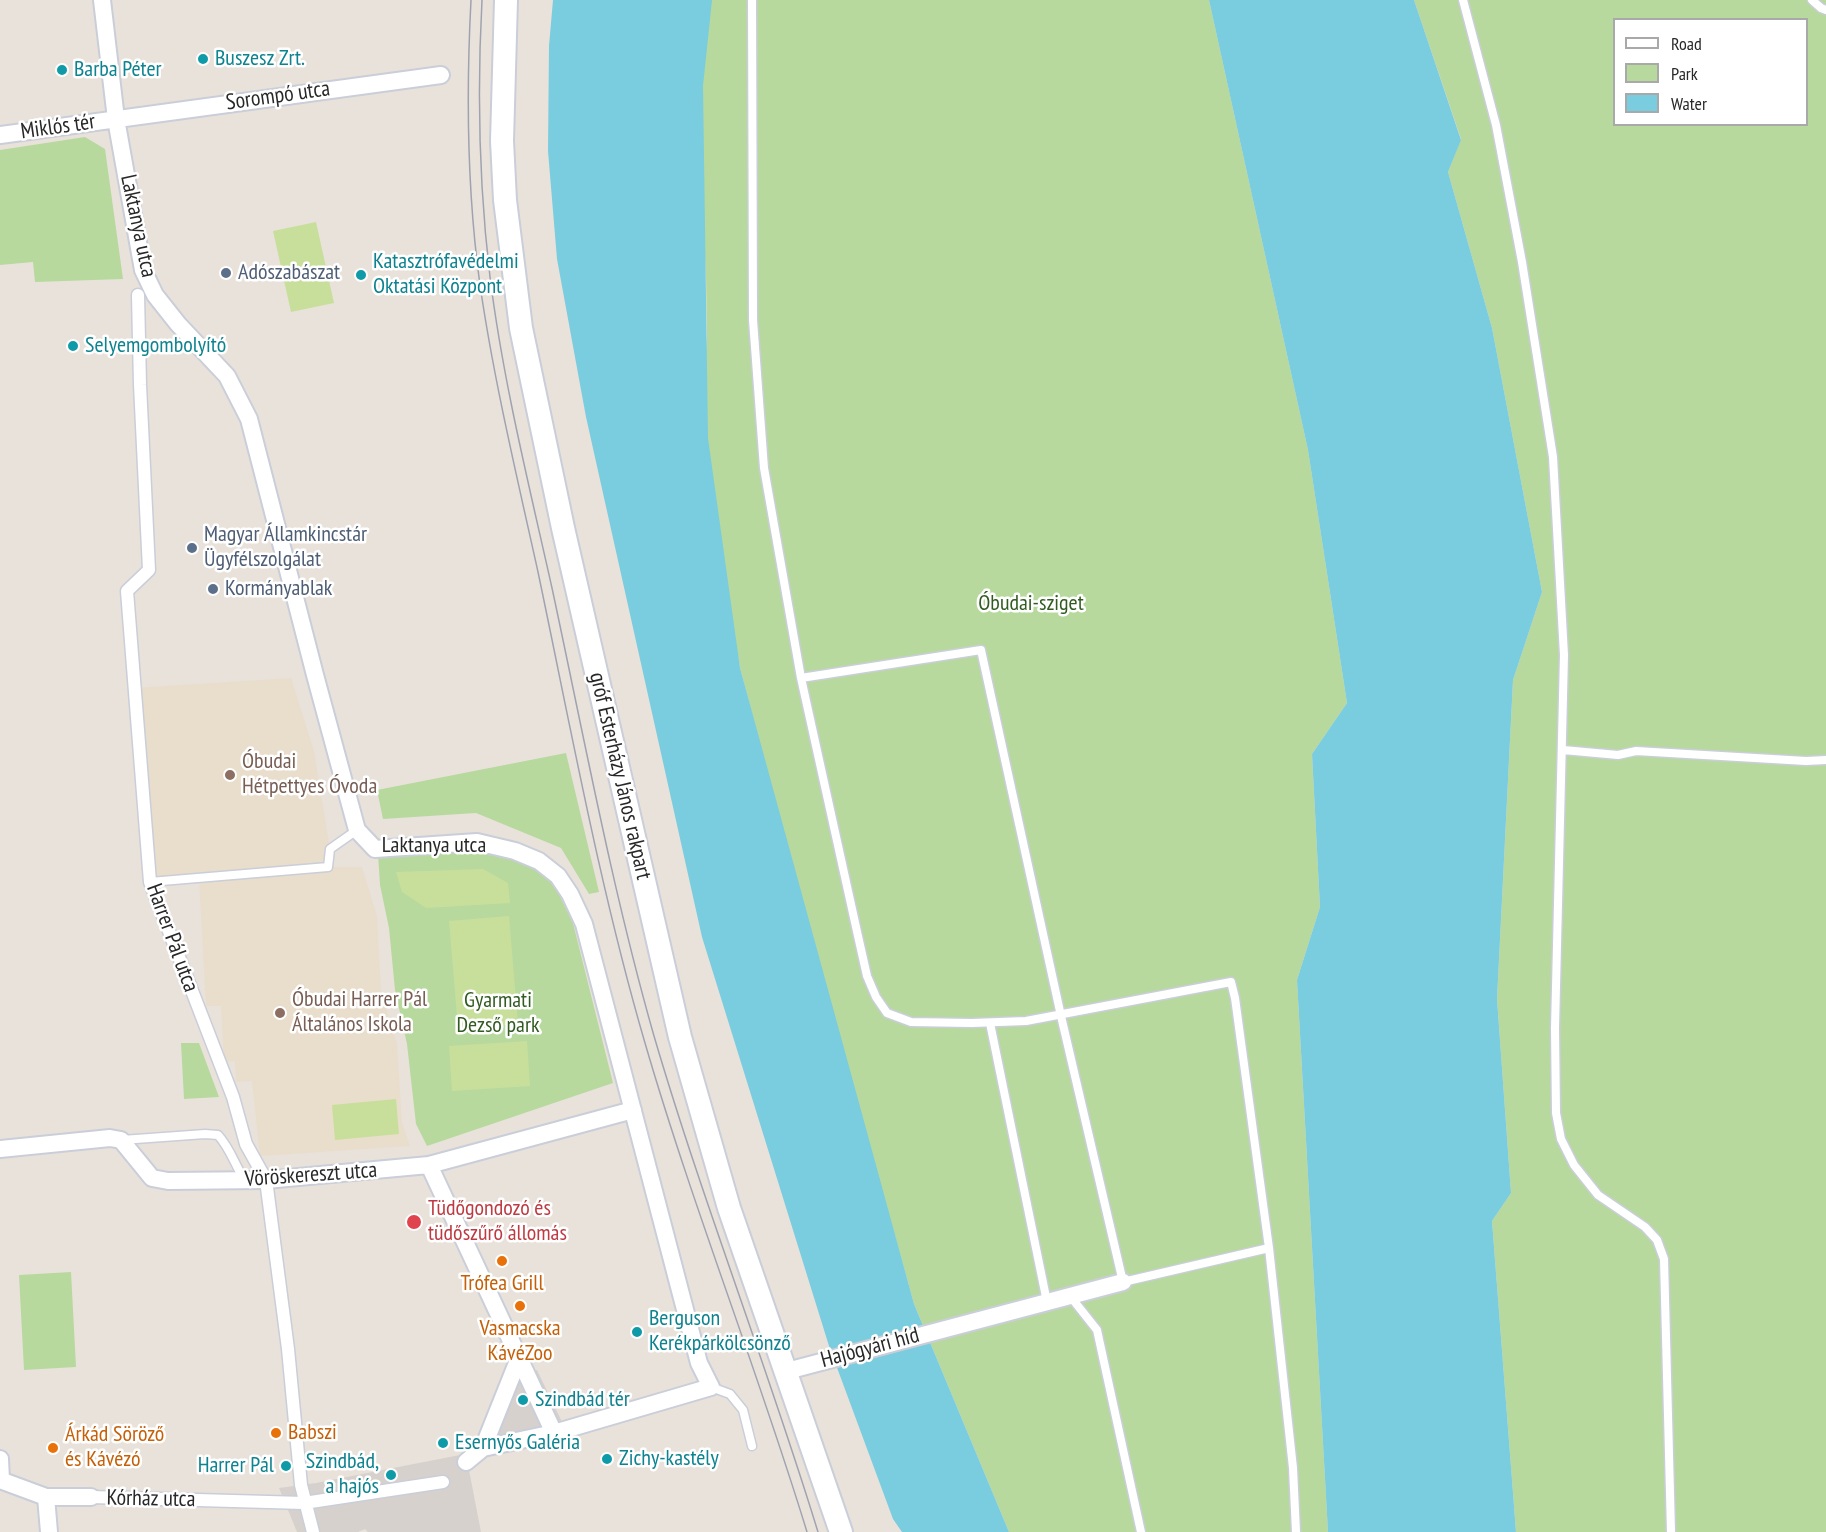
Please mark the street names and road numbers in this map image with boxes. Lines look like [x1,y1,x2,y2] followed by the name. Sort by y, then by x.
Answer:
[224,76,332,116] street label: Sorompó utca
[19,109,97,145] street label: Miklós tér
[114,172,162,280] street label: Laktanya utca
[583,670,657,882] street label: gróf Esterházy János rakpart
[382,833,486,859] street label: Laktanya utca
[140,880,204,996] street label: Harrer Pál utca
[244,1157,378,1193] street label: Vöröskereszt utca
[818,1322,922,1374] street label: Hajógyári híd
[106,1485,196,1513] street label: Kórház utca

